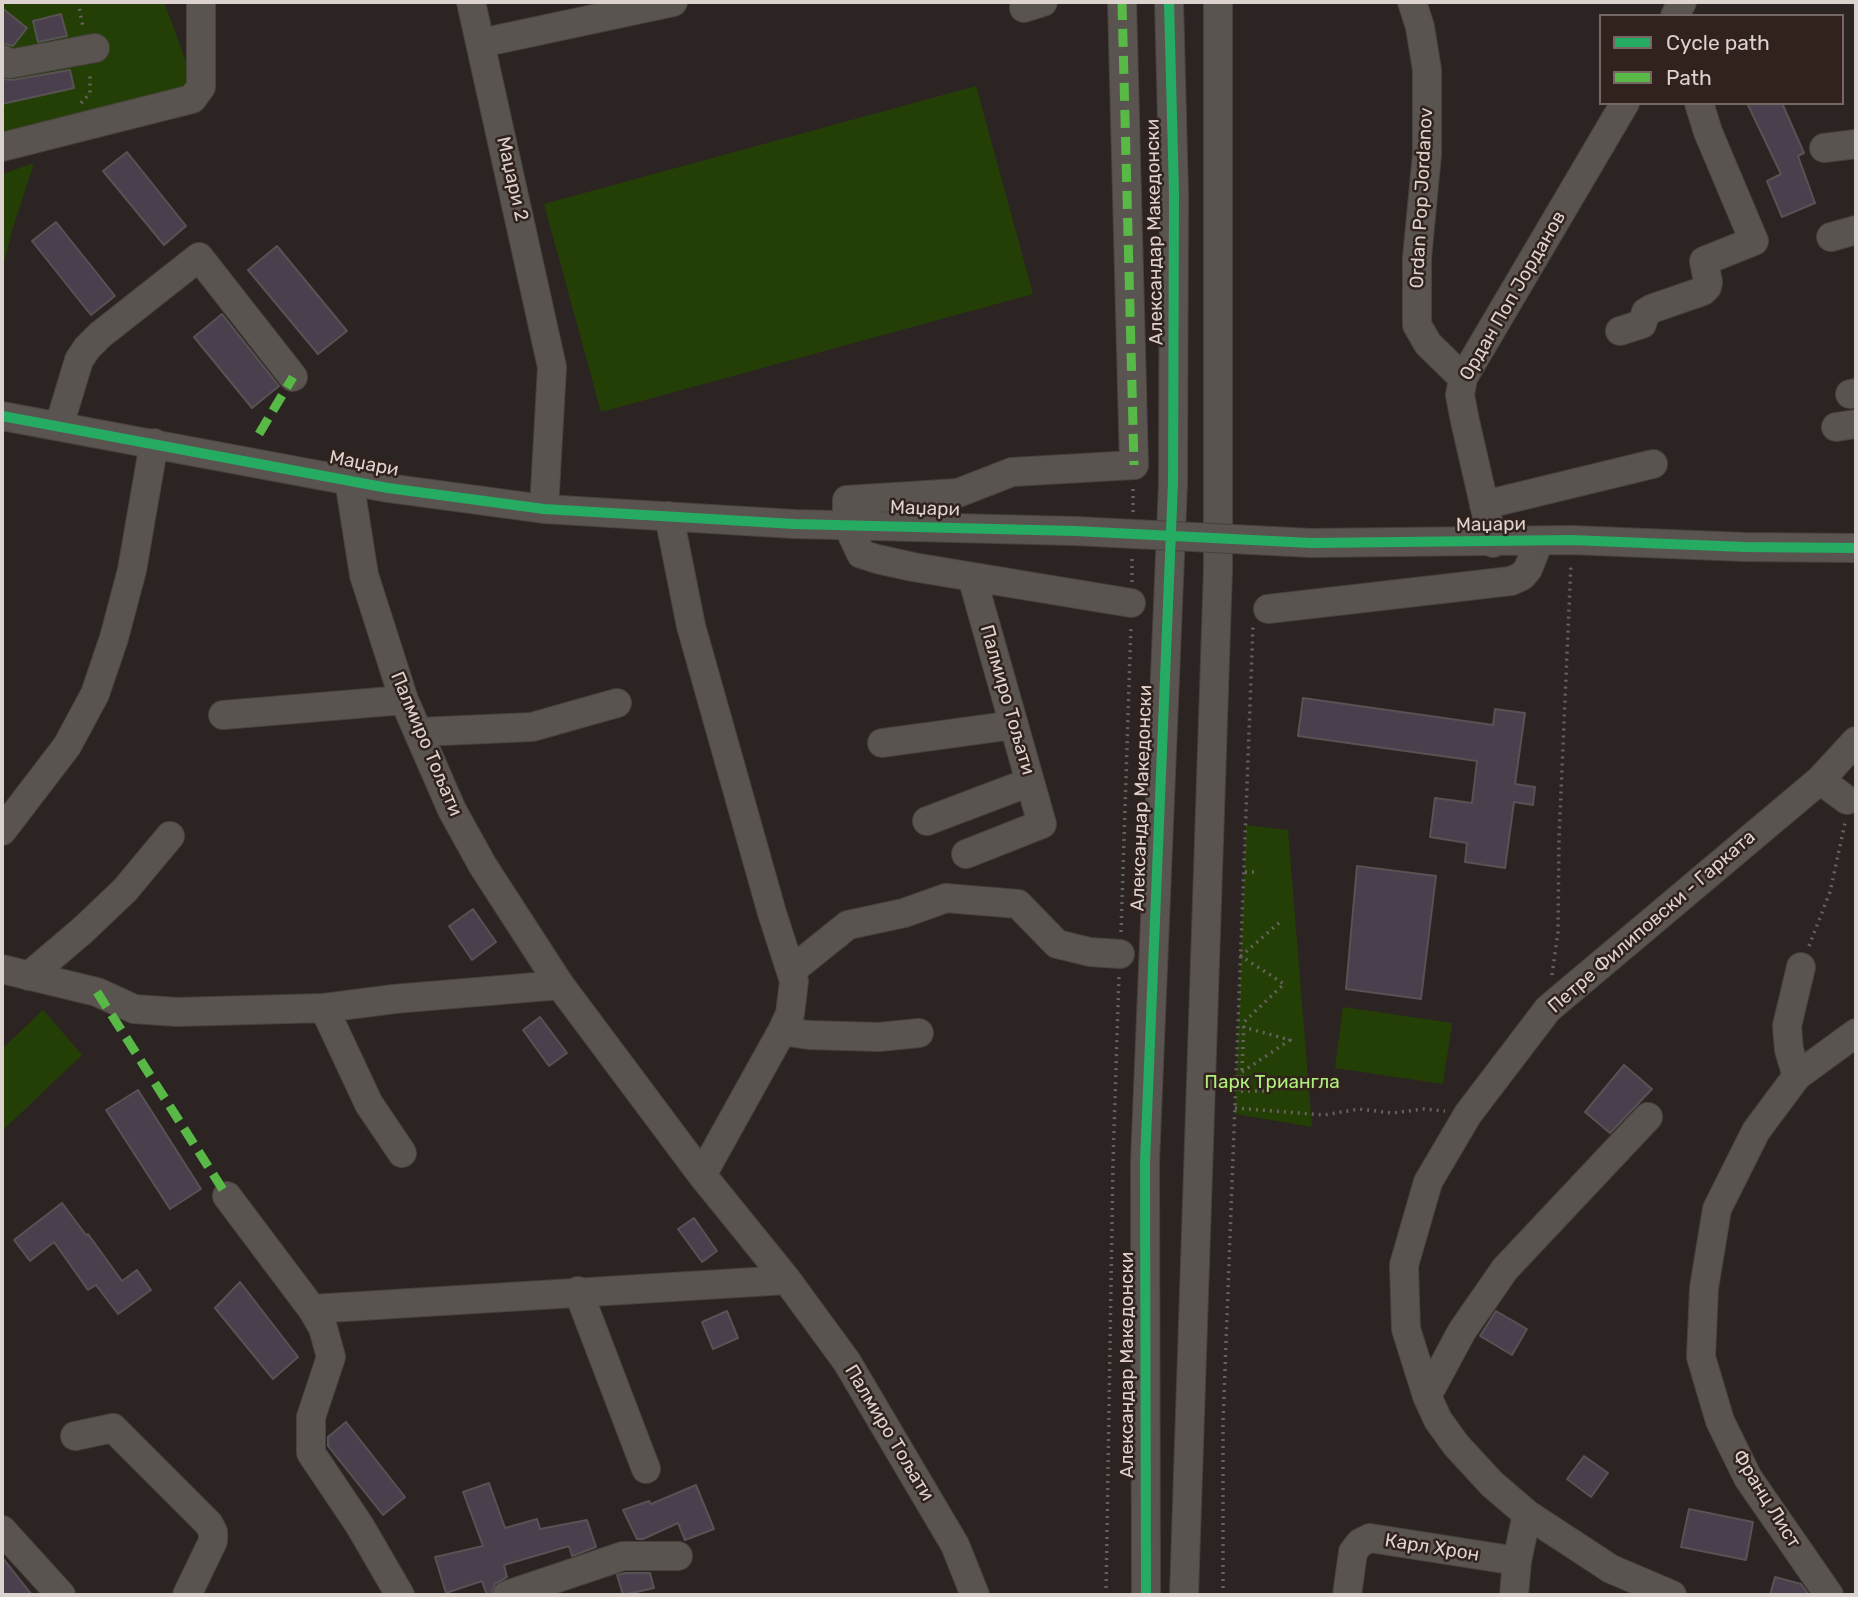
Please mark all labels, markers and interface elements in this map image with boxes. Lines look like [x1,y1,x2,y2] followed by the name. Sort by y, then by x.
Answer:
[1599,14,1844,105] legend
[1666,30,1770,55] text: Cycle path
[1666,65,1712,90] text: Path
[1406,107,1438,289] street label: Ordan Pop Jordanov
[1142,119,1168,345] street label: Александар Македонски
[491,135,533,223] street label: Маџари 2
[1455,207,1571,385] street label: Ордан Поп Јорданов
[327,446,401,482] street label: Маџари
[890,496,960,522] street label: Маџари
[1456,513,1526,537] street label: Маџари
[975,622,1039,778] street label: Палмиро Тољати
[385,668,467,820] street label: Палмиро Тољати
[1127,684,1157,912] street label: Александар Македонски
[1544,826,1760,1018] street label: Петре Филиповски - Гарката
[1204,1072,1340,1094] park label: Парк Триангла
[1117,1252,1139,1478] street label: Александар Македонски
[839,1361,939,1505] street label: Палмиро Тољати
[1727,1446,1805,1552] street label: Франц Лист
[1383,1529,1481,1567] street label: Карл Хрон

